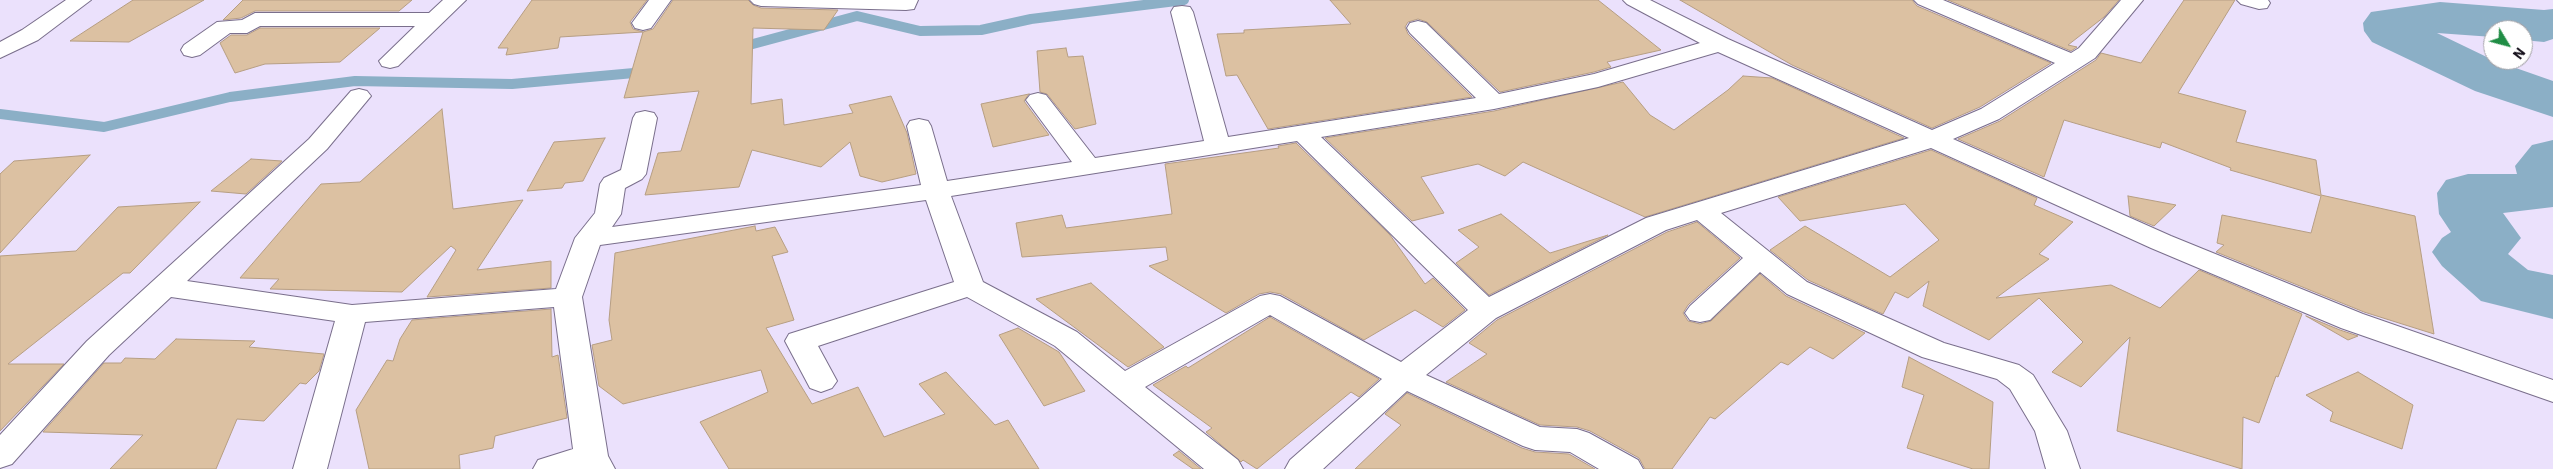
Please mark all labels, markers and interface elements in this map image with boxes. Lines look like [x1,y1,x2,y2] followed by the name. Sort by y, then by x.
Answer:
[2483,20,2533,70] north arrow
[2509,44,2529,63] text: N

